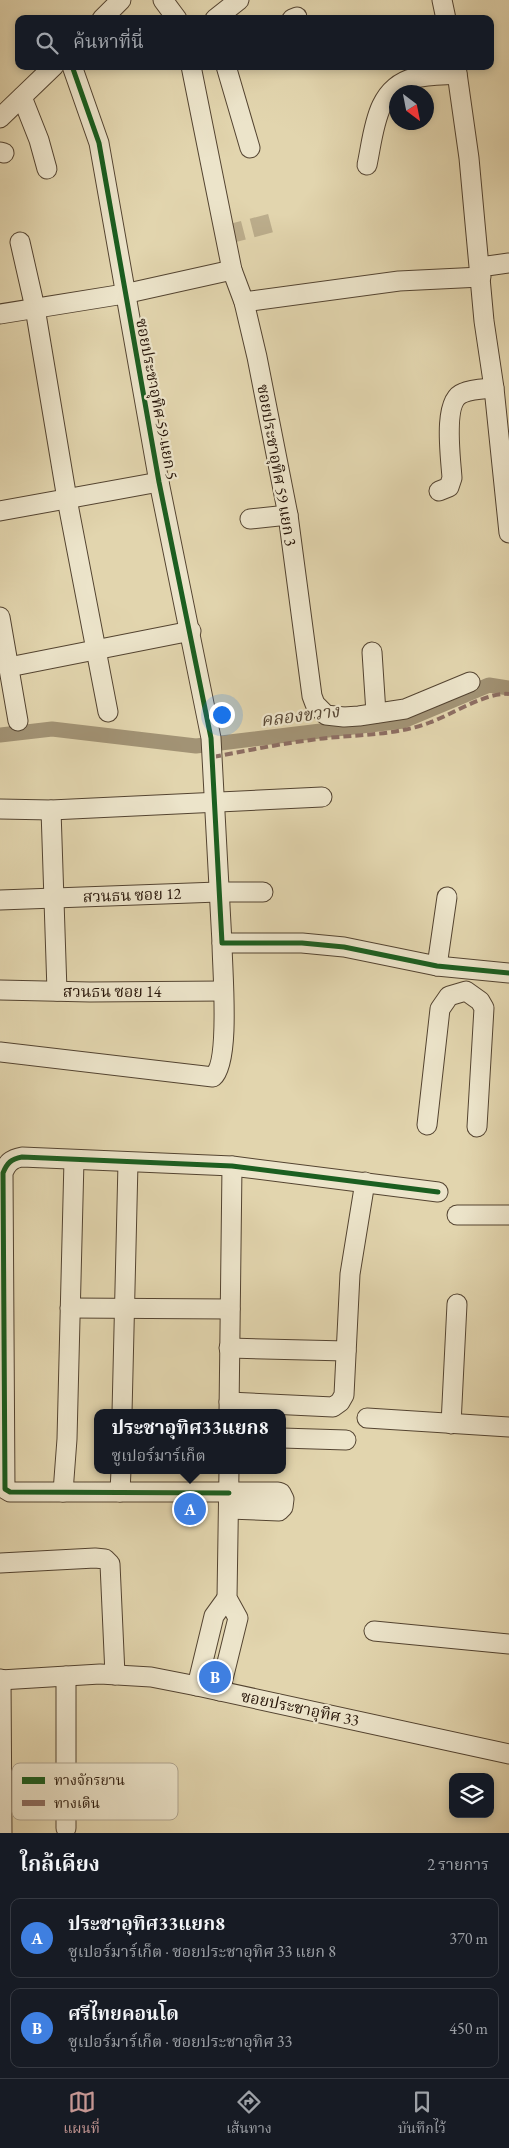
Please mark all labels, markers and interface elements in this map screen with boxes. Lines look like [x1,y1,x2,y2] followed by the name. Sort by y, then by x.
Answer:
[15,15,494,70] search box
[33,29,61,57] icon: search
[73,29,144,54] text: ค้นหาที่นี่
[389,85,434,130] north arrow
[130,316,183,482] street label: ซอยประชาอุทิศ 59 แยก 5
[251,382,302,548] street label: ซอยประชาอุทิศ 59 แยก 3
[259,699,342,731] water label: คลองขวาง
[209,702,235,728] your location
[82,883,182,907] street label: สวนธน ซอย 12
[63,981,162,1002] street label: สวนธน ซอย 14
[94,1409,286,1474] popup
[111,1415,269,1440] text: ประชาอุทิศ33แยก8
[111,1445,206,1466] text: ซูเปอร์มาร์เก็ต
[174,1490,206,1528] pin: A
[199,1658,231,1696] pin: B
[239,1685,361,1732] street label: ซอยประชาอุทิศ 33
[12,1763,178,1820] legend
[54,1771,125,1789] text: ทางจักรยาน
[449,1773,494,1818] map controls
[449,1773,494,1818] button: layers
[54,1794,100,1812] text: ทางเดิน
[20,1850,100,1877] text: ใกล้เคียง
[427,1854,489,1875] text: 2 รายการ
[68,1911,225,1936] text: ประชาอุทิศ33แยก8
[31,1928,43,1949] text: A
[449,1928,488,1949] text: 370 m
[68,1941,336,1962] text: ซูเปอร์มาร์เก็ต · ซอยประชาอุทิศ 33 แยก 8
[68,2001,179,2026] text: ศรีไทยคอนโด
[32,2018,42,2039] text: B
[449,2018,488,2039] text: 450 m
[68,2031,292,2052] text: ซูเปอร์มาร์เก็ต · ซอยประชาอุทิศ 33
[63,2088,100,2140] tab: แผนที่
[226,2088,272,2140] tab: เส้นทาง
[398,2088,446,2140] tab: บันทึกไว้

